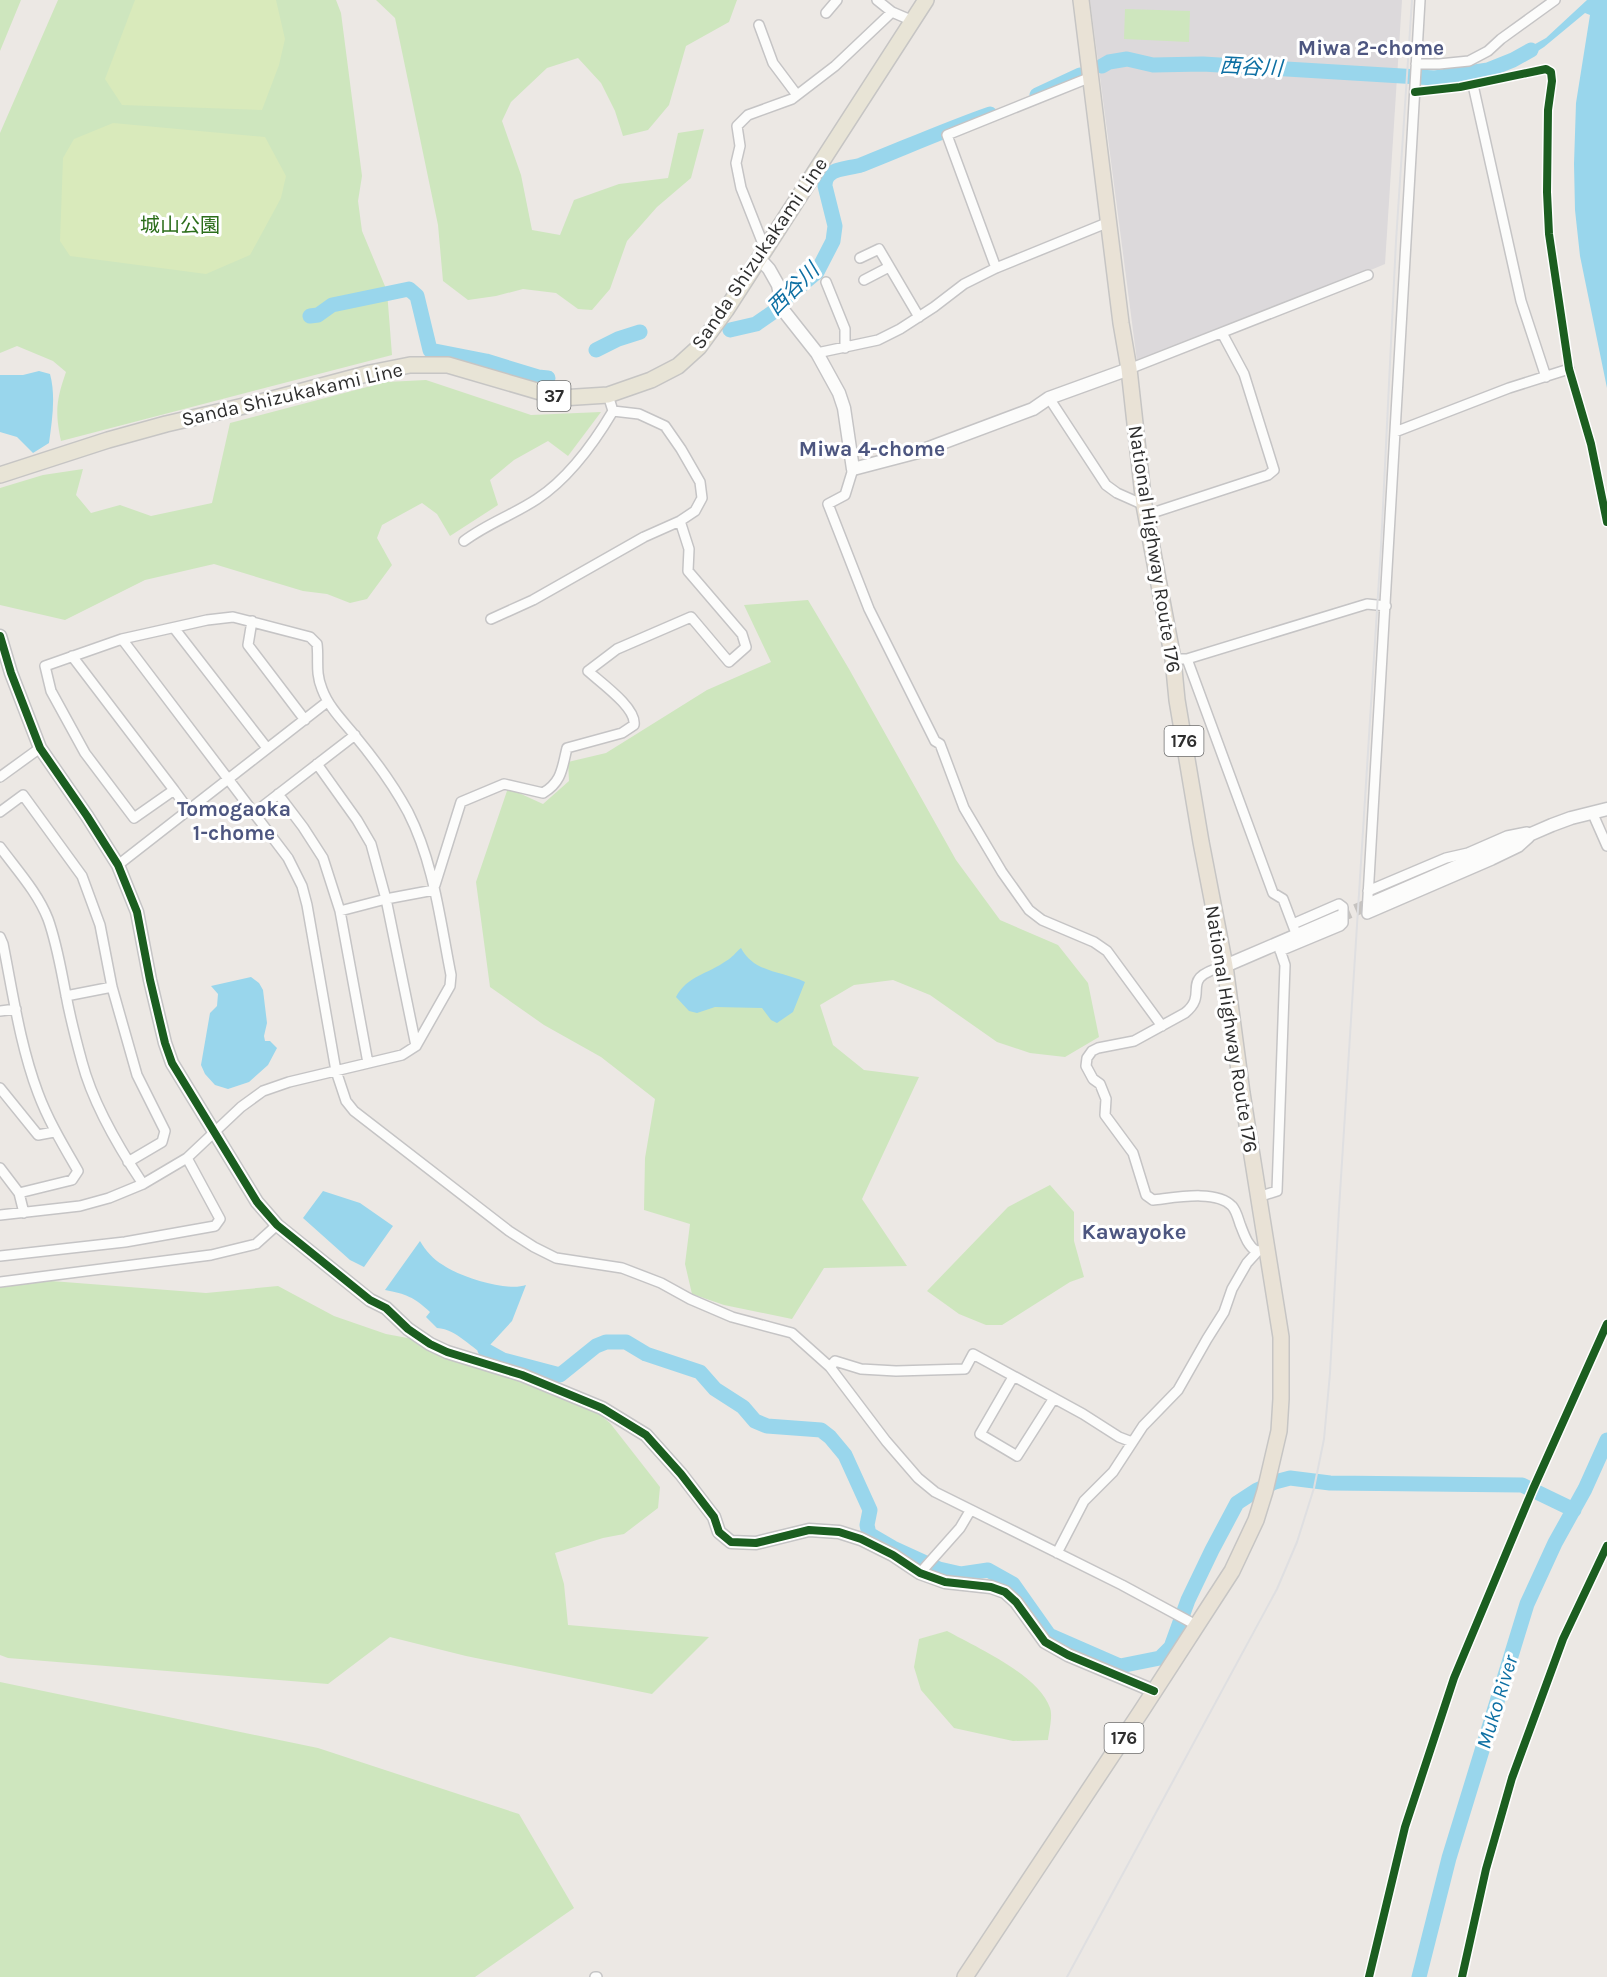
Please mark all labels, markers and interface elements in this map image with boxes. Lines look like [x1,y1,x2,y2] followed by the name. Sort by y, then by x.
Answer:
[1298,36,1444,60] district label: Miwa 2-chome
[1219,53,1285,81] water label: 西谷川
[687,153,832,353] street label: Sanda Shizukakami Line
[140,214,220,237] park label: 城山公園
[762,257,825,320] water label: 西谷川
[179,358,405,431] street label: Sanda Shizukakami Line
[538,381,570,411] road number: 37
[1124,424,1185,674] street label: National Highway Route 176
[799,437,945,461] district label: Miwa 4-chome
[1164,726,1204,756] road number: 176
[177,797,291,845] district label: Tomogaoka 1-chome
[1201,904,1262,1154] street label: National Highway Route 176
[1081,1219,1187,1245] district label: Kawayoke
[1471,1652,1523,1752] water label: Muko River
[1104,1723,1144,1753] road number: 176

